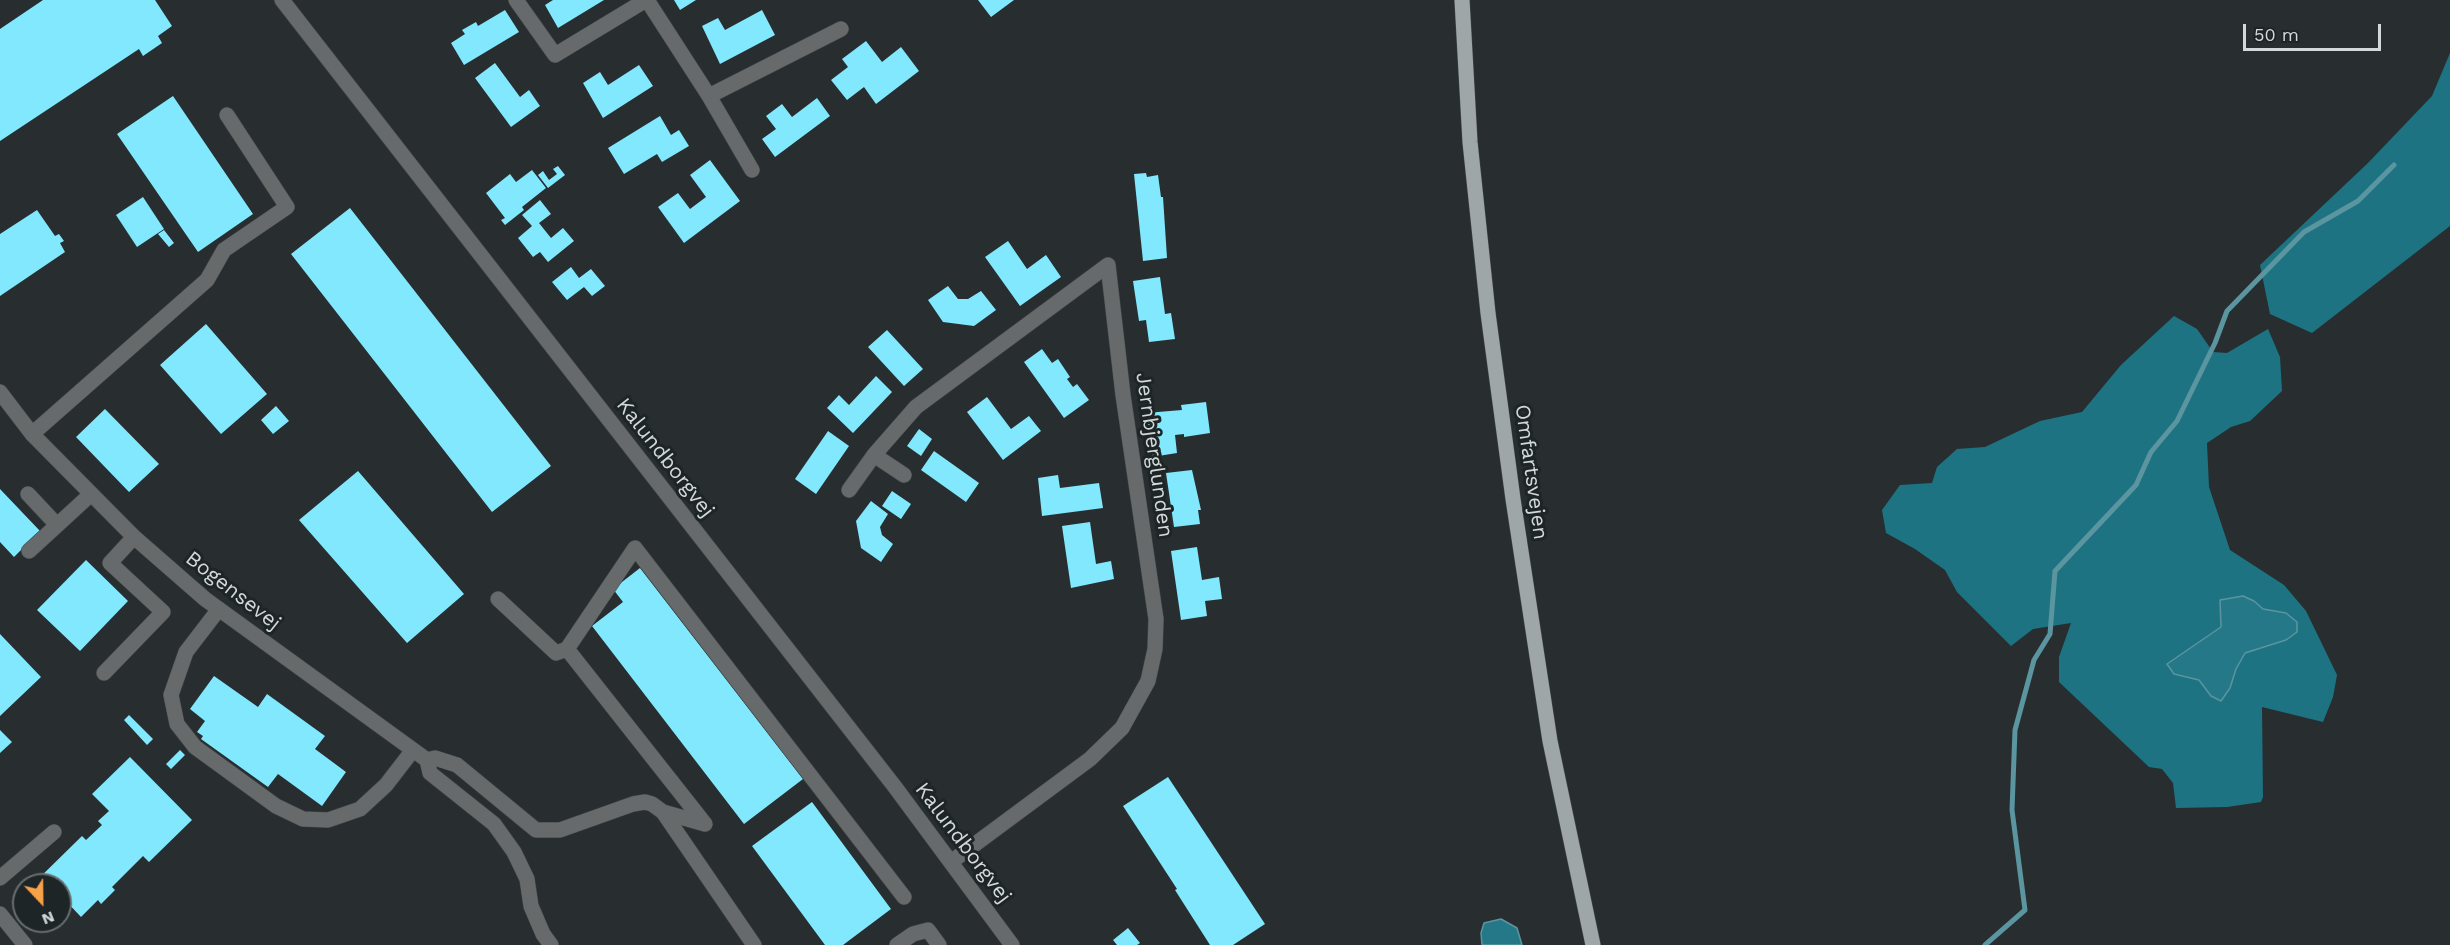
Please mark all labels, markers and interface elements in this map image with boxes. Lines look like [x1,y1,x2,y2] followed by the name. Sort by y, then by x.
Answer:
[2246,12,2384,50] scale bar
[2254,24,2299,45] text: 50 m
[1130,371,1178,539] street label: Jernbjerglunden
[611,393,719,523] street label: Kalundborgvej
[1509,403,1553,541] street label: Omfartsvejen
[180,546,286,636] street label: Bogensevej
[909,778,1017,908] street label: Kalundborgvej
[12,873,72,933] north arrow
[39,907,57,929] text: N

